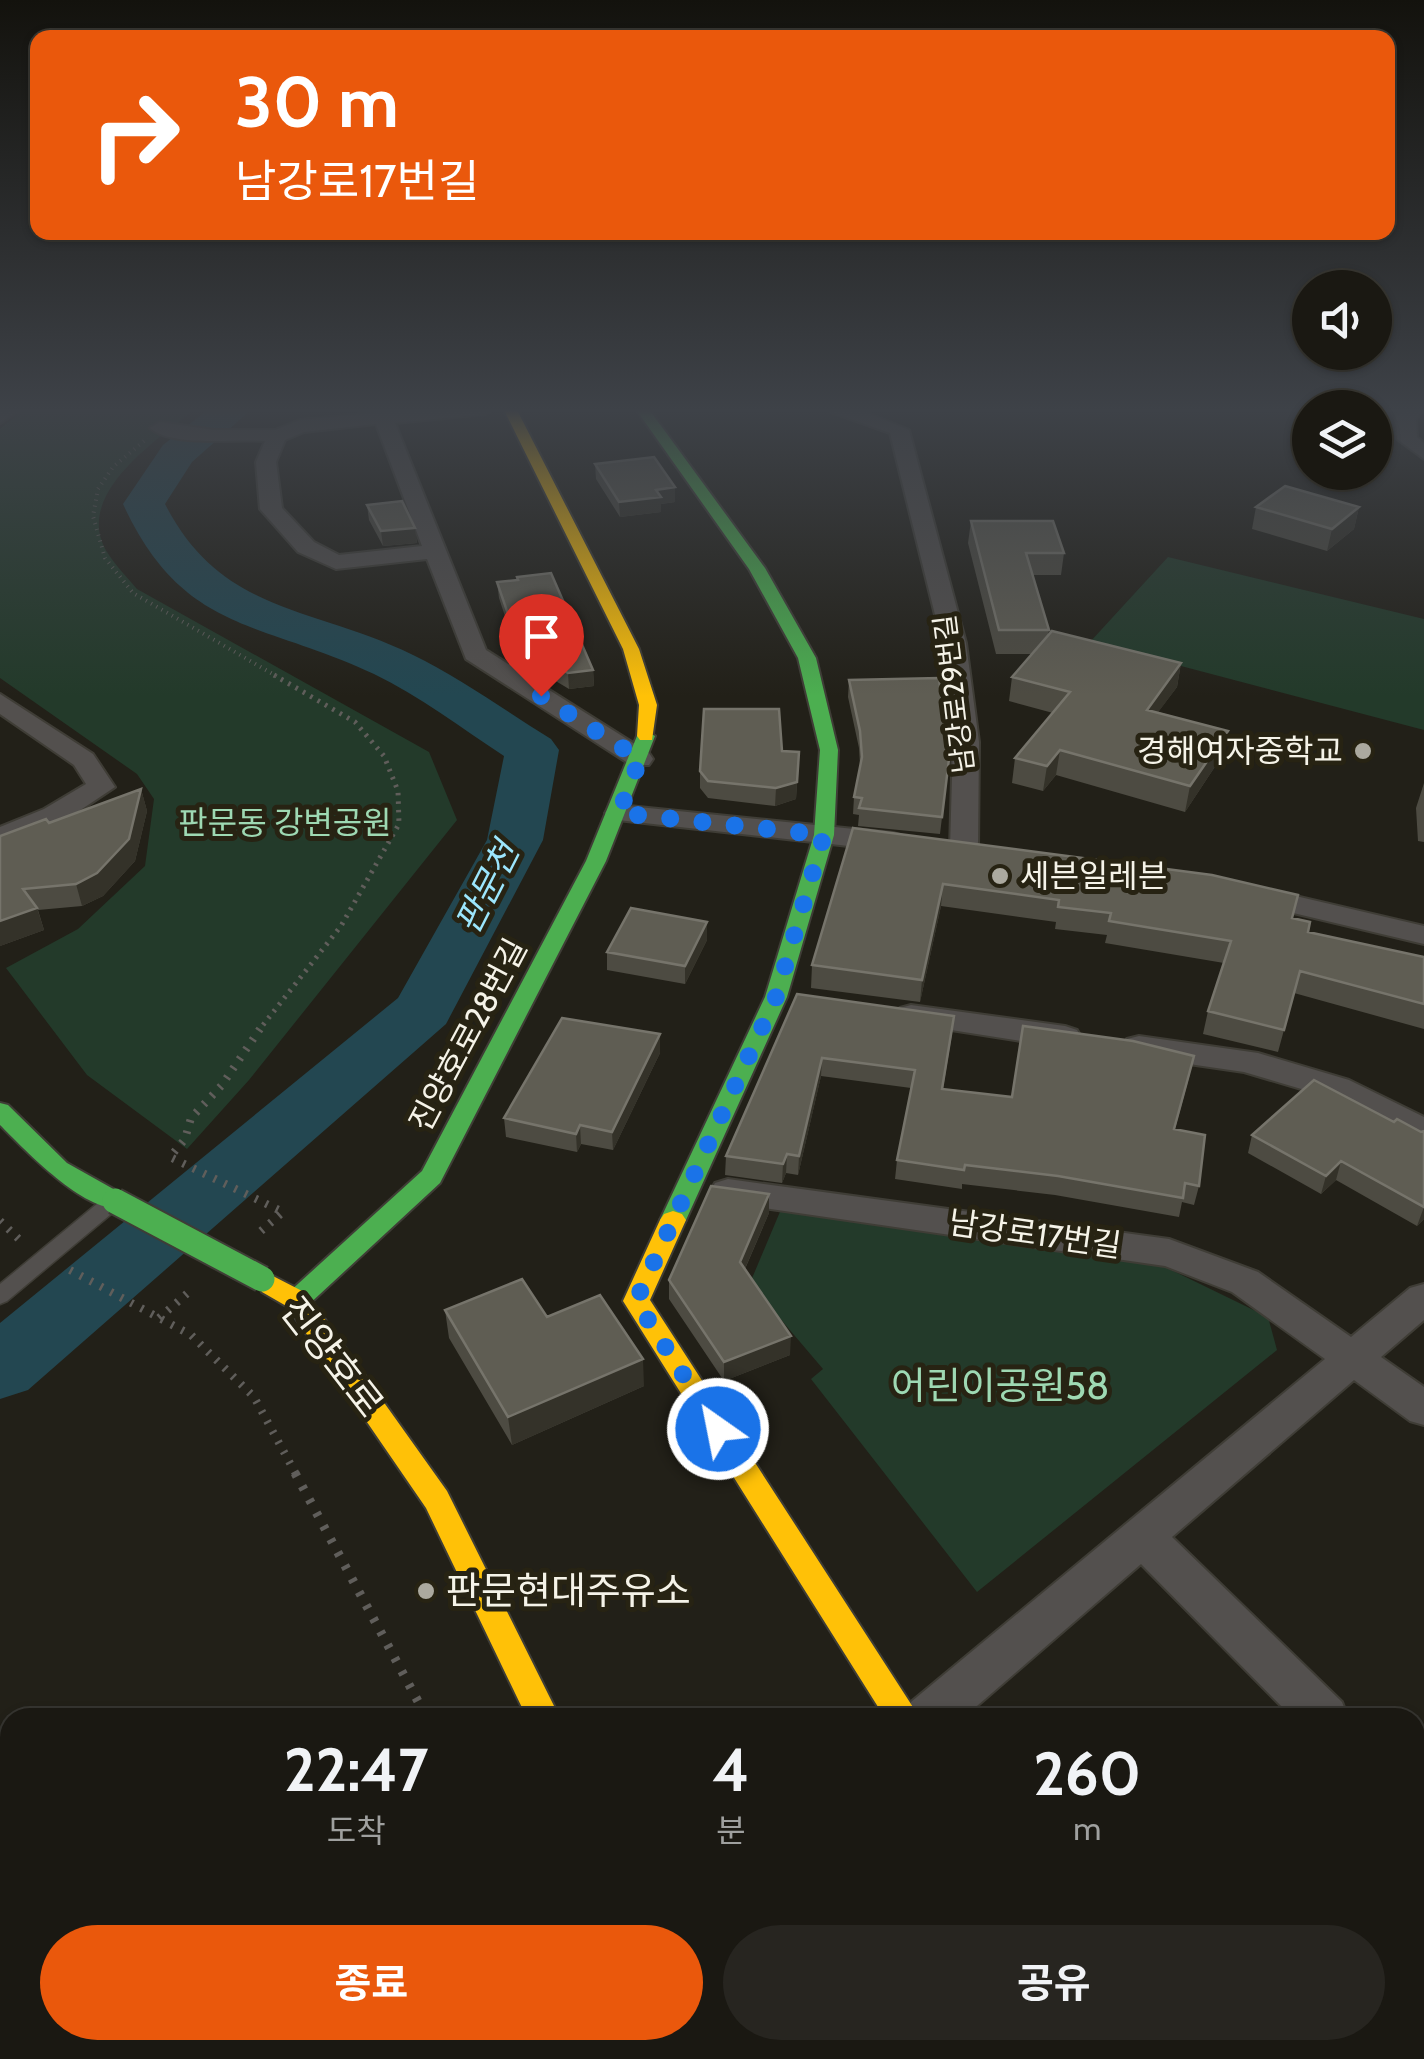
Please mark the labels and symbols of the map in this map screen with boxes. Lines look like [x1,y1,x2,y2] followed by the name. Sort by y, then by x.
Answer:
[499,594,584,697] pin
[927,613,981,775] street label: 남강로29번길
[1137,731,1343,770] place label: 경해여자중학교
[1352,740,1374,762] marker: 경해여자중학교
[178,803,392,842] park label: 판문동 강변공원
[445,832,529,941] water label: 판문천
[1020,856,1167,895] place label: 세븐일레븐
[989,865,1011,887] marker: 세븐일레븐
[400,932,535,1138] street label: 진양호로28번길
[946,1202,1124,1265] street label: 남강로17번길
[271,1287,394,1426] street label: 진양호로
[891,1362,1109,1409] park label: 어린이공원58
[666,1377,770,1481] position arrow
[446,1567,691,1614] place label: 판문현대주유소
[415,1580,437,1602] marker: 판문현대주유소

